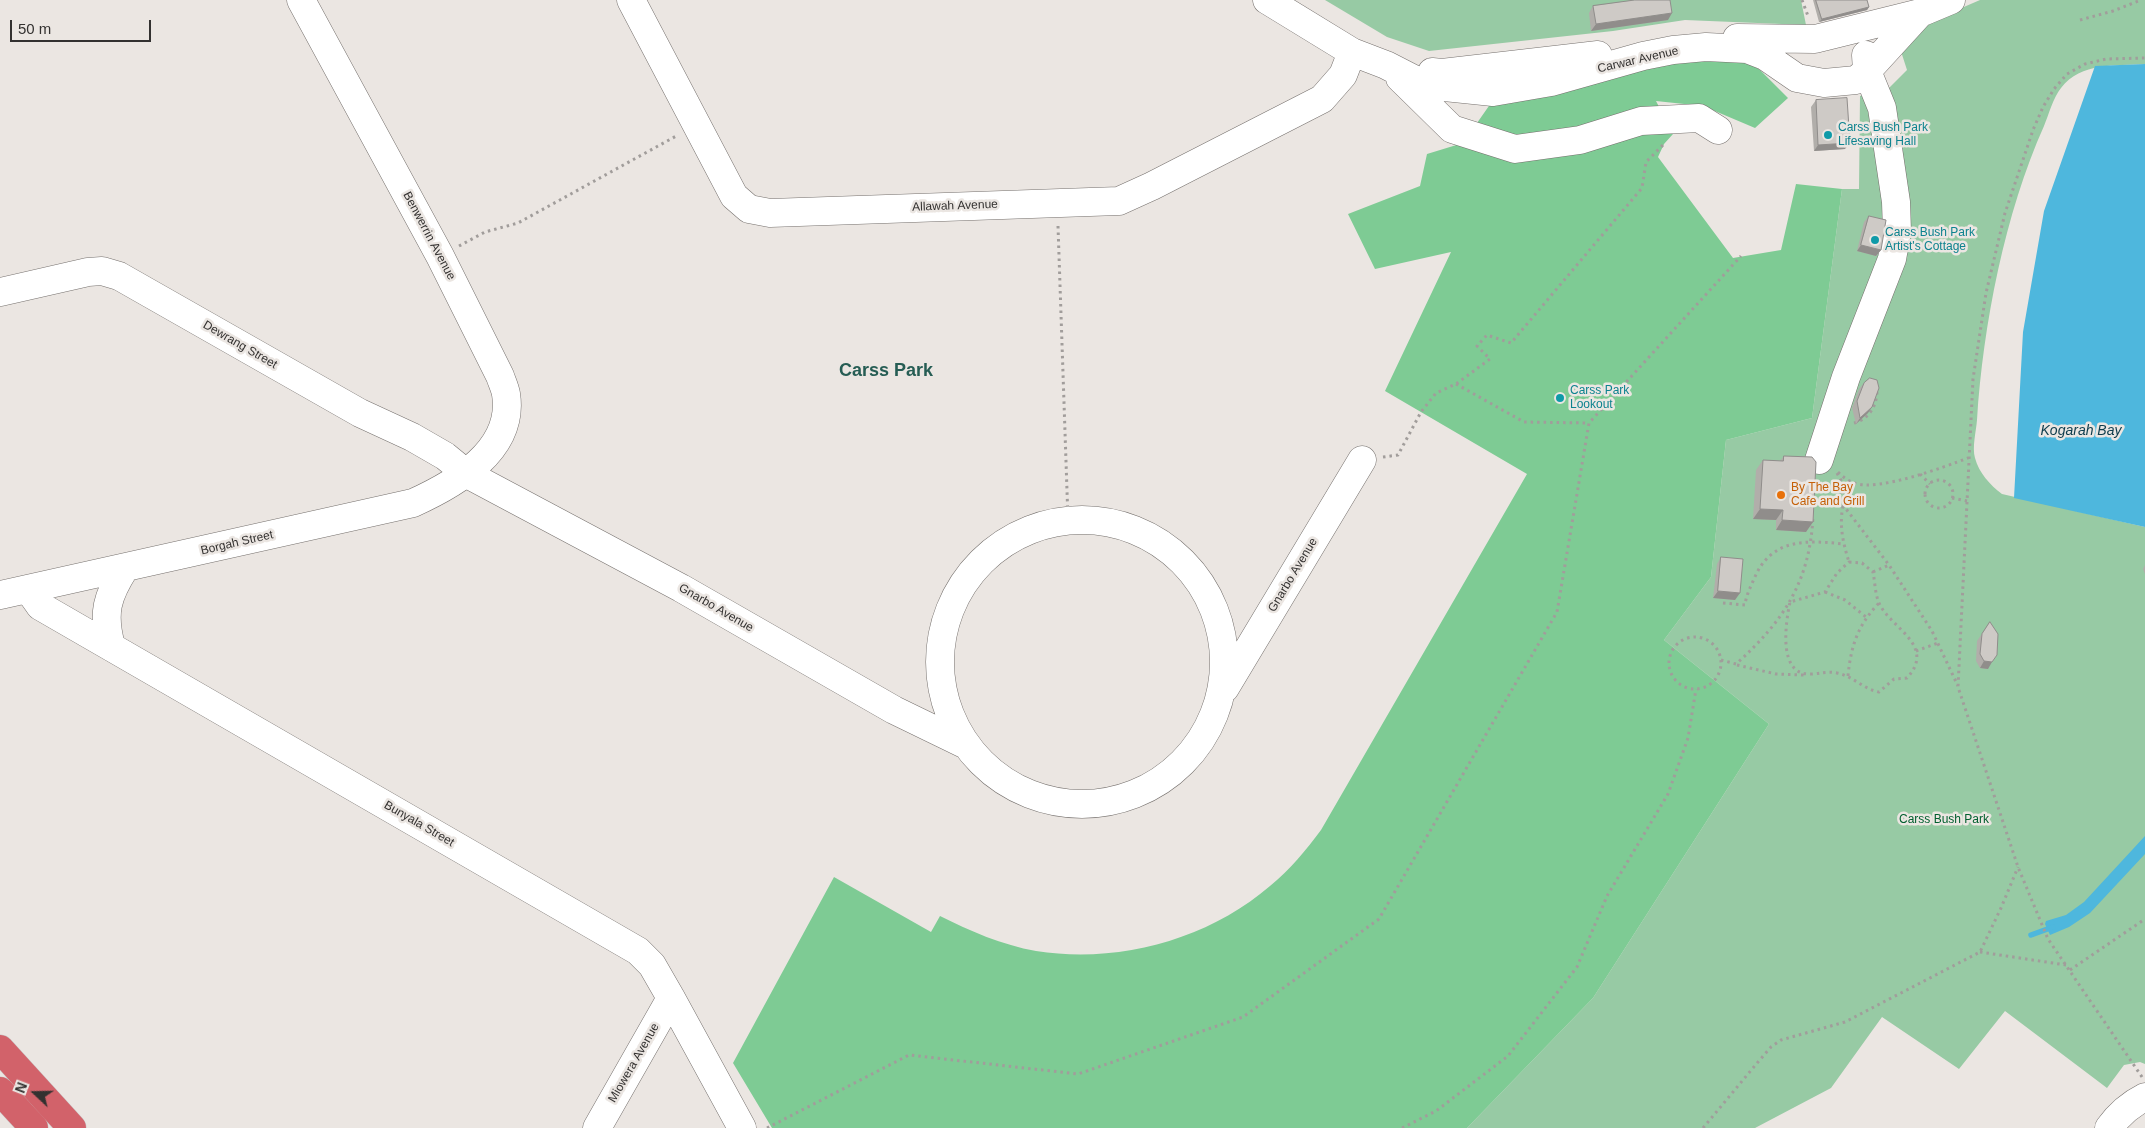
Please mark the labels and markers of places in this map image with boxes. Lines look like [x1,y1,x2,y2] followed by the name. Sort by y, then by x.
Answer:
[1838,121,1928,149] place label: Carss Bush Park Lifesaving Hall
[1822,129,1834,141] marker: Carss Bush Park Lifesaving Hall
[1885,226,1975,254] place label: Carss Bush Park Artist's Cottage
[1869,234,1881,246] marker: Carss Bush Park Artist's Cottage
[1570,384,1629,412] place label: Carss Park Lookout
[1554,392,1566,404] marker: Carss Park Lookout
[1791,481,1864,509] place label: By The Bay Cafe and Grill
[1775,489,1787,501] marker: By The Bay Cafe and Grill

